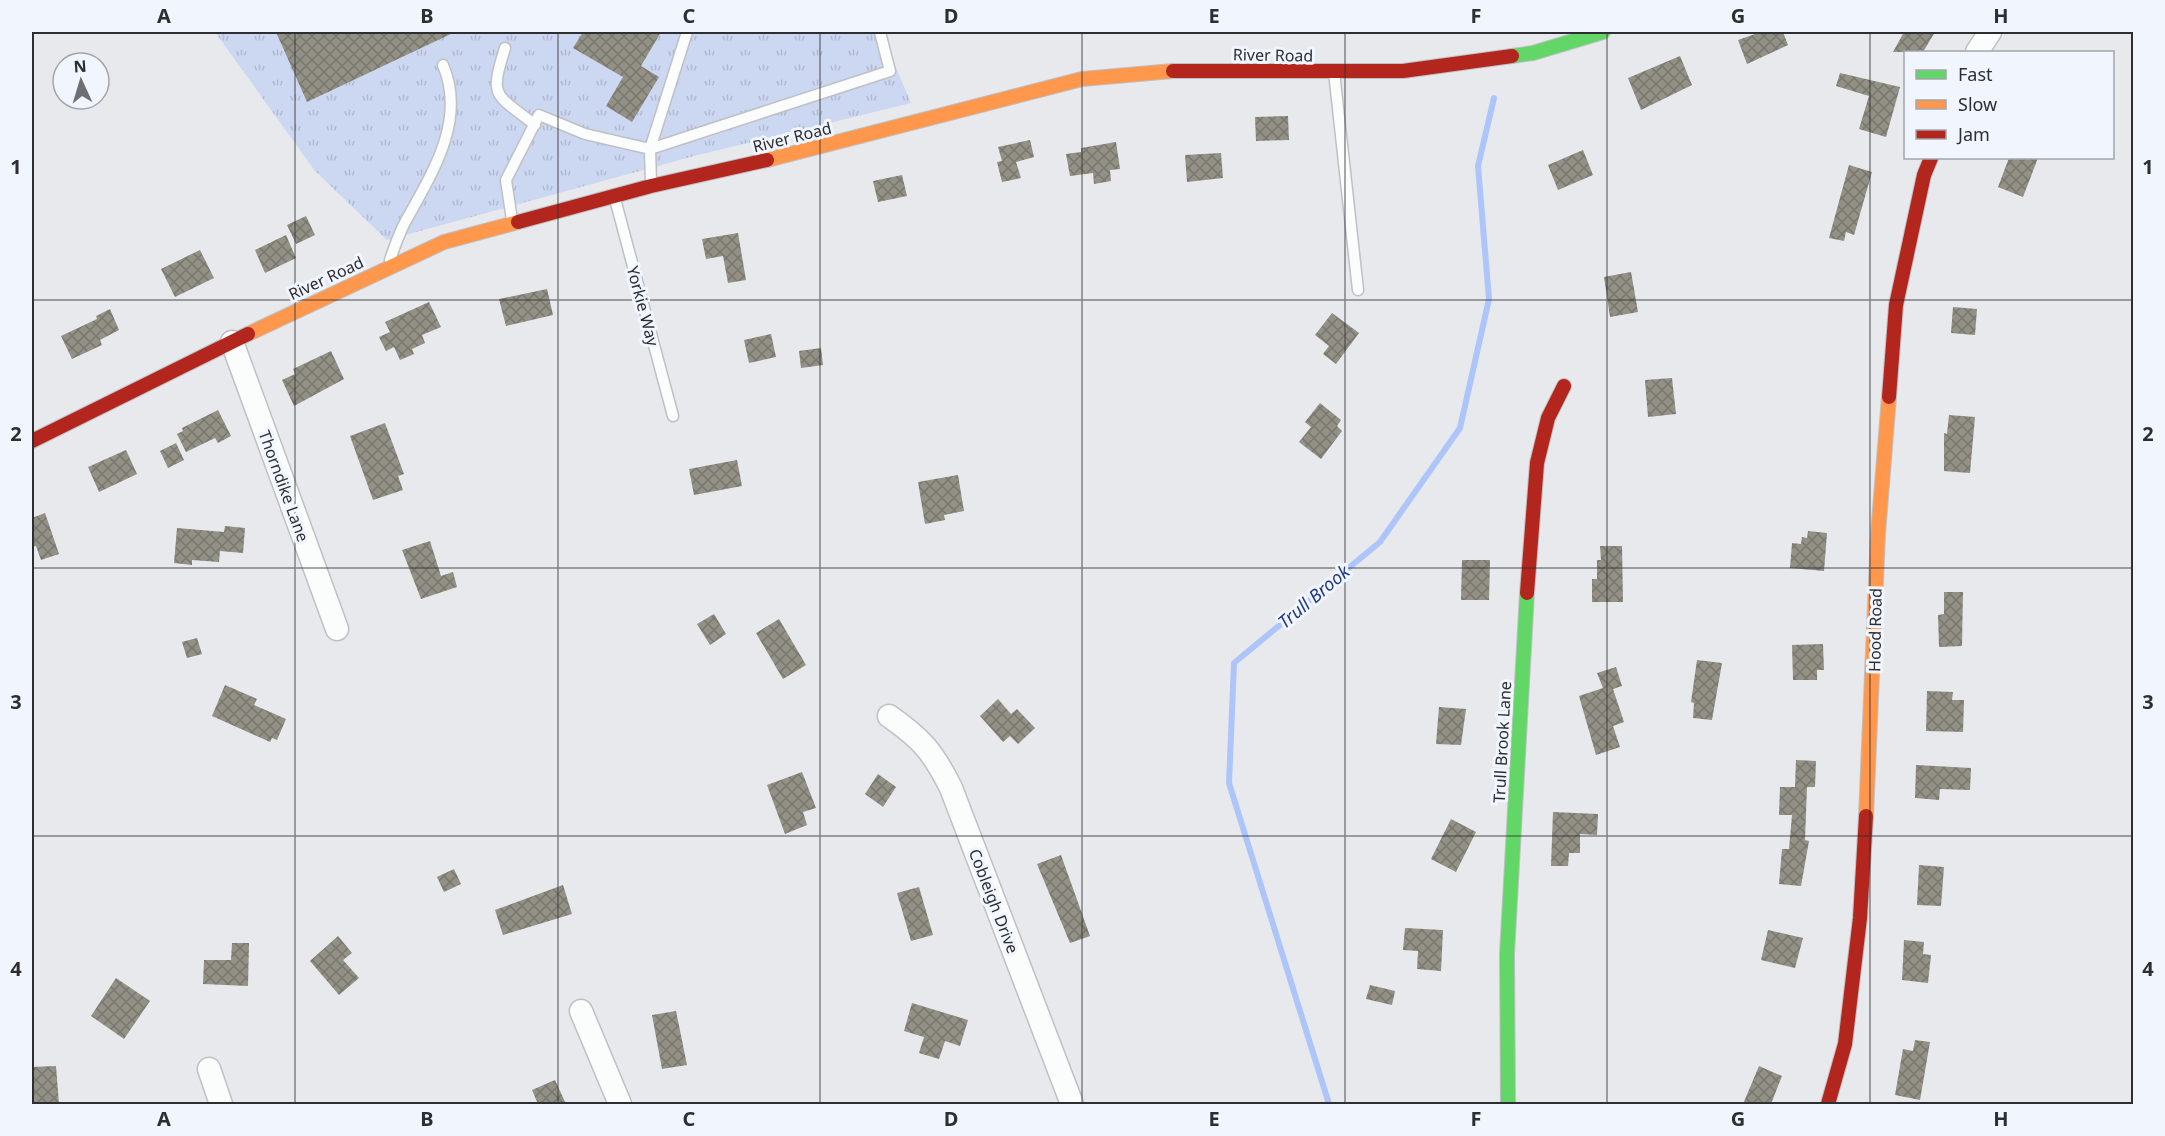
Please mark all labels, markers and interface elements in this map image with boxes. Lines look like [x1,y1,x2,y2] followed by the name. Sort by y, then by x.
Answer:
[157,2,171,29] text: A
[420,2,434,29] text: B
[683,2,696,29] text: C
[944,2,958,29] text: D
[1208,2,1220,29] text: E
[1471,2,1481,29] text: F
[1731,2,1745,29] text: G
[1993,2,2009,29] text: H
[1233,43,1313,67] street label: River Road
[51,51,111,111] north arrow
[1904,51,2114,159] legend
[73,55,87,77] text: N
[1958,62,1993,86] text: Fast
[1958,92,1997,116] text: Slow
[750,117,834,157] street label: River Road
[1956,122,1990,146] text: Jam
[10,153,22,180] text: 1
[2142,153,2154,180] text: 1
[285,251,367,305] street label: River Road
[622,263,664,349] street label: Yorkie Way
[10,420,22,447] text: 2
[2142,420,2154,447] text: 2
[254,427,314,545] street label: Thorndike Lane
[1273,559,1355,633] water label: Trull Brook
[1863,588,1887,672] street label: Hood Road
[1488,680,1516,804] street label: Trull Brook Lane
[10,688,22,715] text: 3
[2142,688,2154,715] text: 3
[964,846,1024,956] street label: Cobleigh Drive
[10,955,22,982] text: 4
[2142,955,2154,982] text: 4
[157,1105,171,1132] text: A
[420,1105,434,1132] text: B
[683,1105,696,1132] text: C
[944,1105,958,1132] text: D
[1208,1105,1220,1132] text: E
[1471,1105,1481,1132] text: F
[1731,1105,1745,1132] text: G
[1993,1105,2009,1132] text: H

